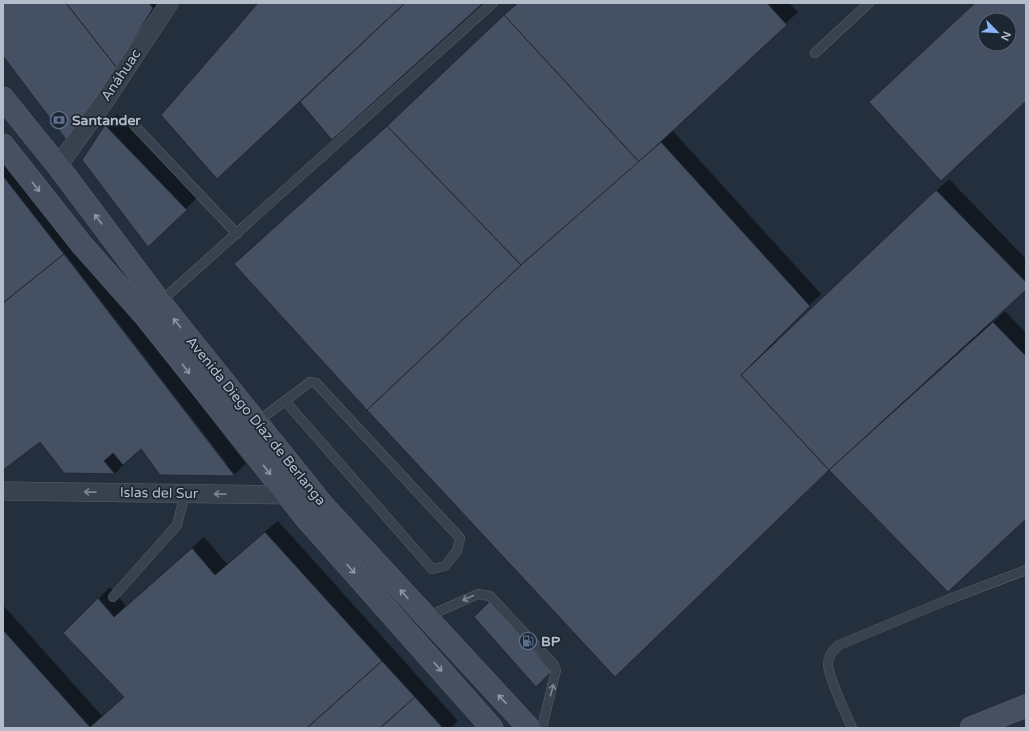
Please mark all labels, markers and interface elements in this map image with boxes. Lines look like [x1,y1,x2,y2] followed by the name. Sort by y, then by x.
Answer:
[977,12,1017,52] north arrow
[998,29,1013,43] text: N
[97,46,145,104] street label: Anáhuac
[49,110,69,130] bank icon: Santander
[72,112,141,129] place label: Santander
[31,181,40,192] one-way arrow
[94,214,102,225] one-way arrow
[172,317,181,328] one-way arrow
[183,333,329,509] street label: Avenida Diego Díaz de Berlanga
[182,363,191,374] one-way arrow
[263,465,272,476] one-way arrow
[120,484,199,502] street label: Islas del Sur
[84,489,97,496] one-way arrow
[214,490,227,498] one-way arrow
[347,564,356,575] one-way arrow
[400,589,409,599] one-way arrow
[462,595,474,603] one-way arrow
[518,631,538,651] fuel station icon: BP
[541,633,561,650] place label: BP
[433,661,442,672] one-way arrow
[549,684,556,697] one-way arrow
[498,695,507,705] one-way arrow

